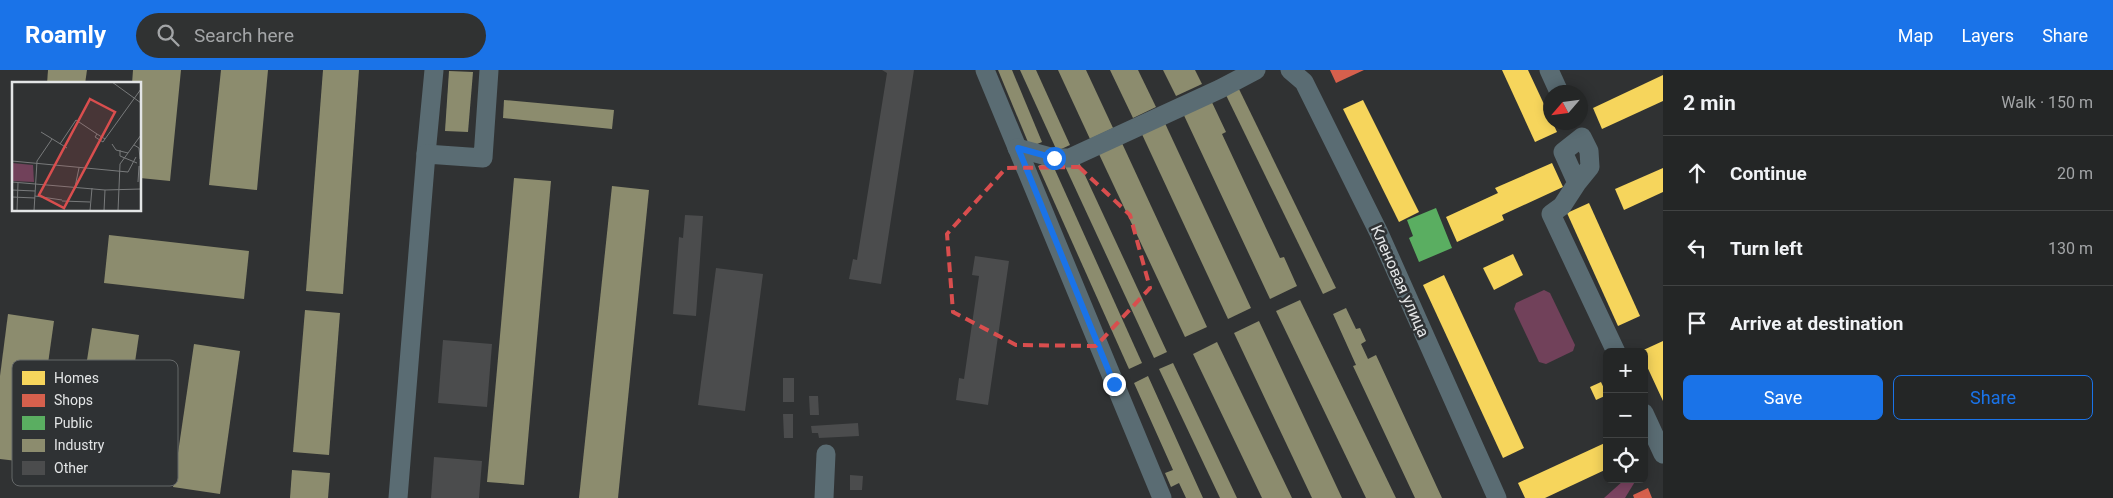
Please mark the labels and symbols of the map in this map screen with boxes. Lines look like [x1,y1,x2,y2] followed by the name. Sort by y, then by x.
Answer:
[12,82,141,211] inset map
[1543,85,1588,130] north arrow
[1043,147,1066,170] route start
[1367,222,1433,340] street label: Кленовая улица
[12,360,178,486] legend
[54,370,99,386] text: Homes
[1103,373,1126,396] route end
[54,392,93,408] text: Shops
[54,415,93,431] text: Public
[54,437,105,453] text: Industry
[54,460,88,476] text: Other

